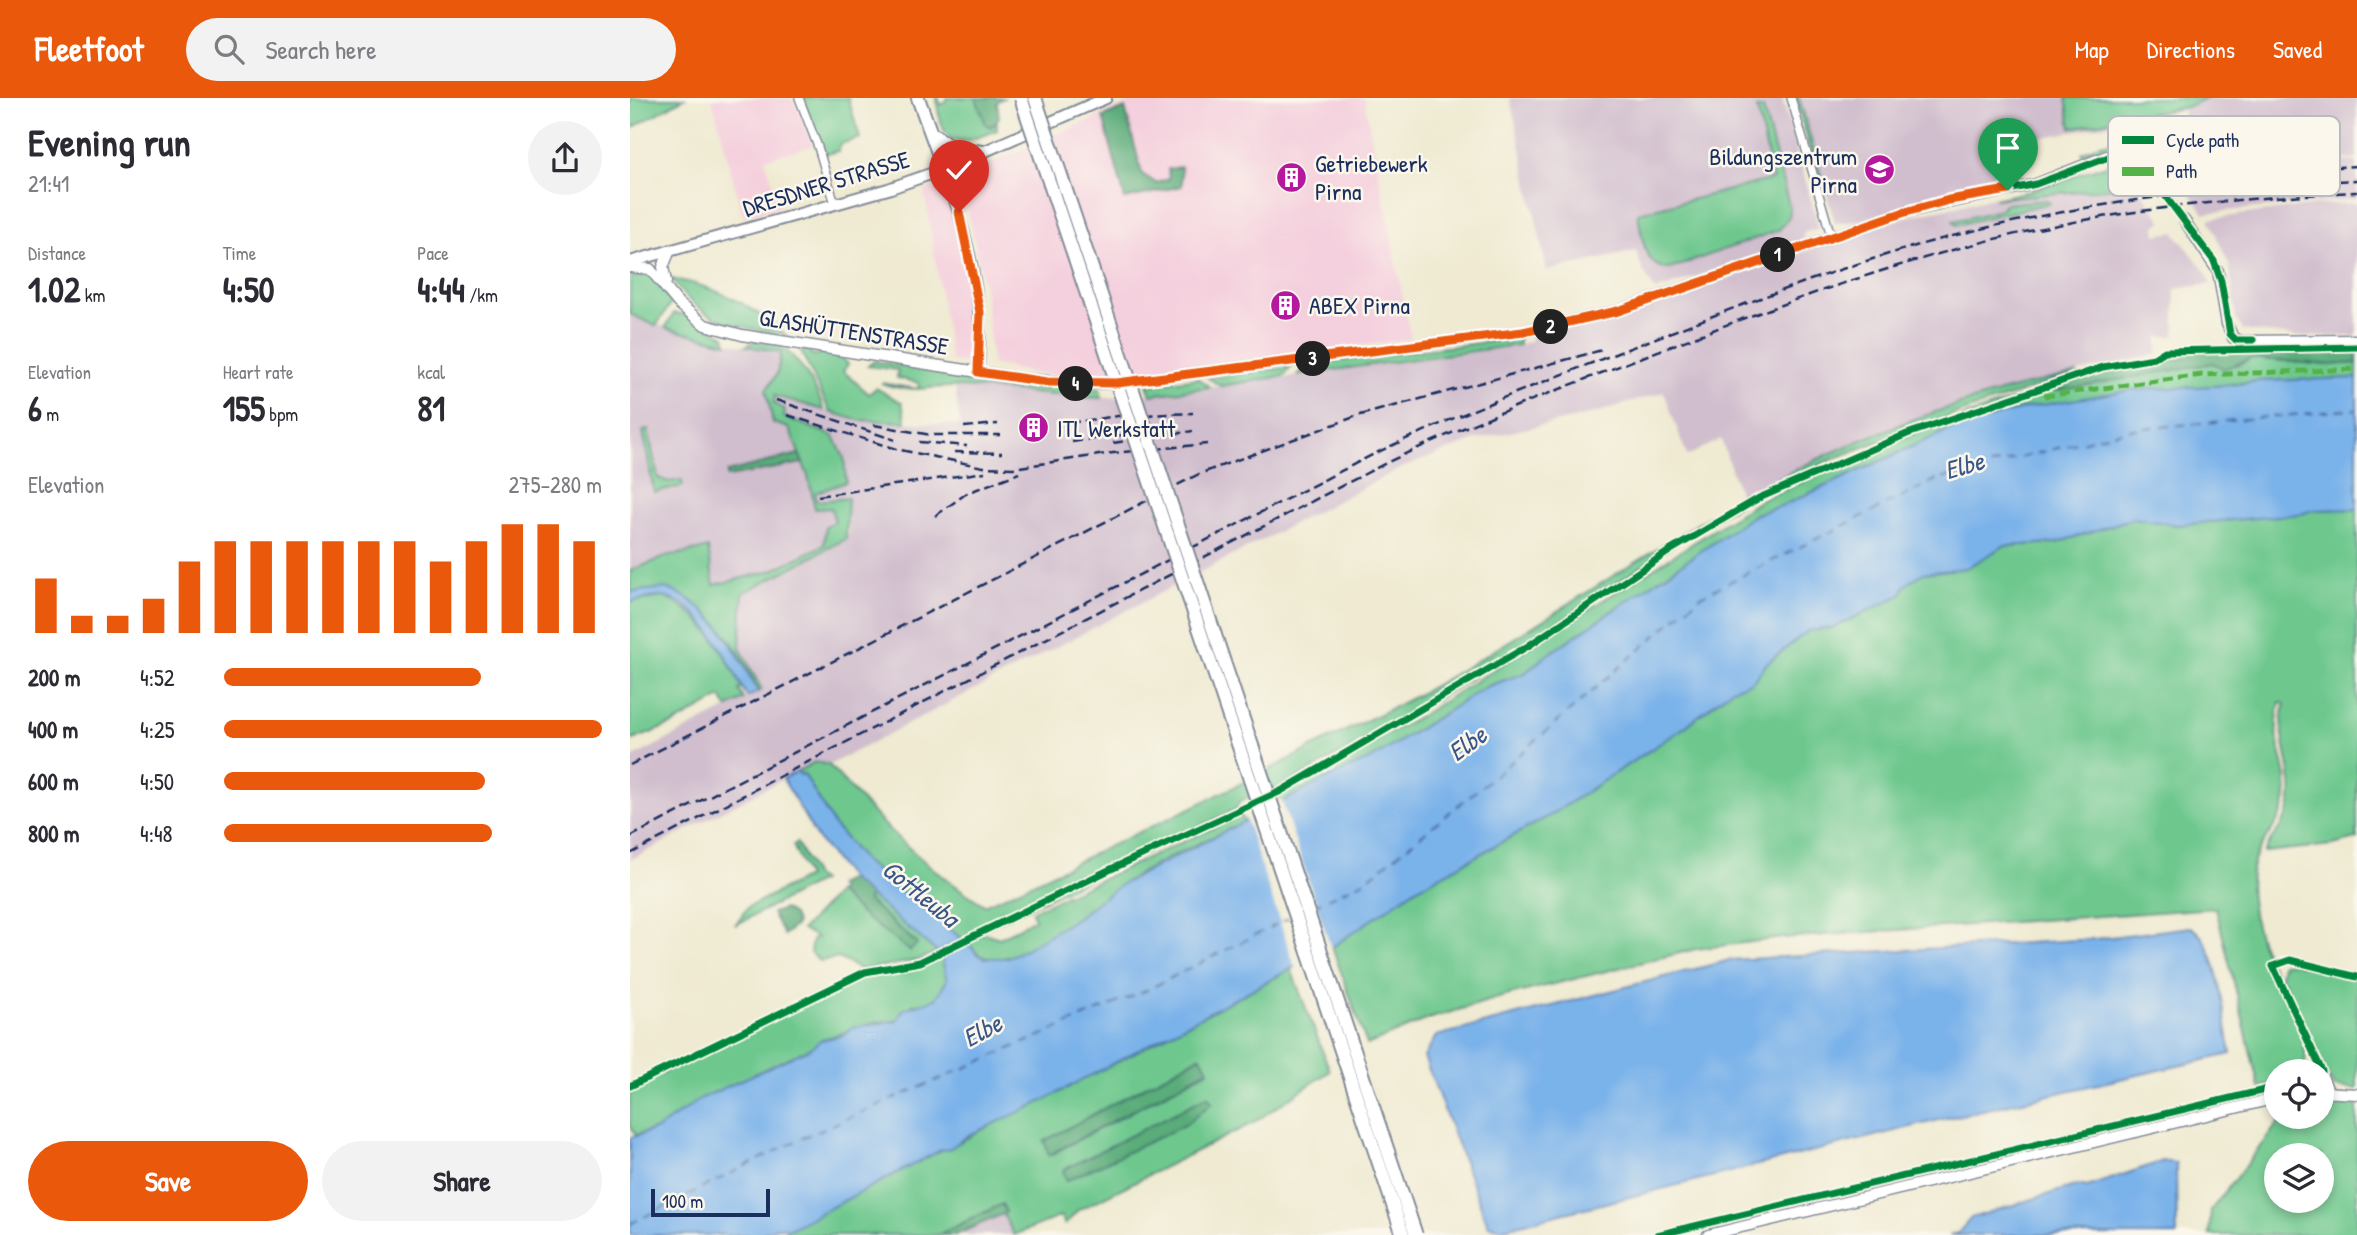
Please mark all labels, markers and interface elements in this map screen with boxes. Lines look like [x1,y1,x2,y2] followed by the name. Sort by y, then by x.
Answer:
[186,18,676,81] search box
[35,27,144,71] text: Fleetfoot
[210,30,248,68] icon: search
[266,32,377,67] text: Search here
[2075,33,2109,65] text: Map
[2147,33,2235,65] text: Directions
[2273,33,2322,65] text: Saved
[28,116,191,168] text: Evening run
[2108,116,2340,196] legend
[1978,118,2038,190] pin
[528,121,602,195] button: share
[2166,127,2239,153] text: Cycle path
[1989,129,2027,167] icon: arrive
[929,140,989,212] pin
[1709,140,1857,200] place label: Bildungszentrum Pirna
[739,142,914,224] street label: DRESDNER STRASSE
[1315,147,1428,207] place label: Getriebewerk Pirna
[940,151,978,189] icon: check
[1863,153,1897,187] school or university icon: Bildungszentrum Pirna
[2166,158,2197,184] text: Path
[1275,160,1309,194] building icon: Getriebewerk Pirna
[28,168,69,199] text: 21:41
[1760,238,1796,272] pin: 1
[28,240,86,266] text: Distance
[223,240,256,266] text: Time
[417,240,449,266] text: Pace
[1774,241,1781,267] text: 1
[28,266,80,313] text: 1.02
[223,266,274,313] text: 4:50
[417,266,465,313] text: 4:44
[80,282,105,308] text: km
[465,282,498,308] text: /km
[1269,288,1303,322] building icon: ABEX Pirna
[1309,289,1410,321] place label: ABEX Pirna
[757,300,951,362] street label: GLASHÜTTENSTRASSE
[1534,310,1569,344] pin: 2
[1546,313,1555,339] text: 2
[1296,342,1330,376] pin: 3
[1308,345,1317,371] text: 3
[28,359,91,385] text: Elevation
[223,359,294,385] text: Heart rate
[417,359,445,385] text: kcal
[1058,366,1094,402] pin: 4
[1072,370,1079,396] text: 4
[28,385,42,432] text: 6
[223,385,265,432] text: 155
[417,385,445,432] text: 81
[42,401,59,427] text: m
[265,401,298,427] text: bpm
[1017,411,1051,445] building icon: ITL Werkstatt
[1057,412,1176,444] place label: ITL Werkstatt
[1940,442,1989,487] water label: Elbe
[28,469,104,500] text: Elevation
[509,469,602,500] text: 275–280 m
[28,662,80,693] text: 200 m
[140,662,174,693] text: 4:52
[28,714,78,745] text: 400 m
[140,714,174,745] text: 4:25
[1441,716,1495,769] water label: Elbe
[28,766,79,797] text: 600 m
[140,766,174,797] text: 4:50
[28,818,80,849] text: 800 m
[140,818,173,849] text: 4:48
[875,851,969,936] water label: Gottleuba
[956,1005,1009,1055] water label: Elbe
[2264,1059,2334,1213] map controls
[2264,1059,2334,1129] button: locate
[28,1141,308,1221] button: Save
[322,1141,602,1221] button: Share
[2264,1143,2334,1213] button: layers
[651,1186,770,1218] scale bar
[662,1188,703,1214] text: 100 m

